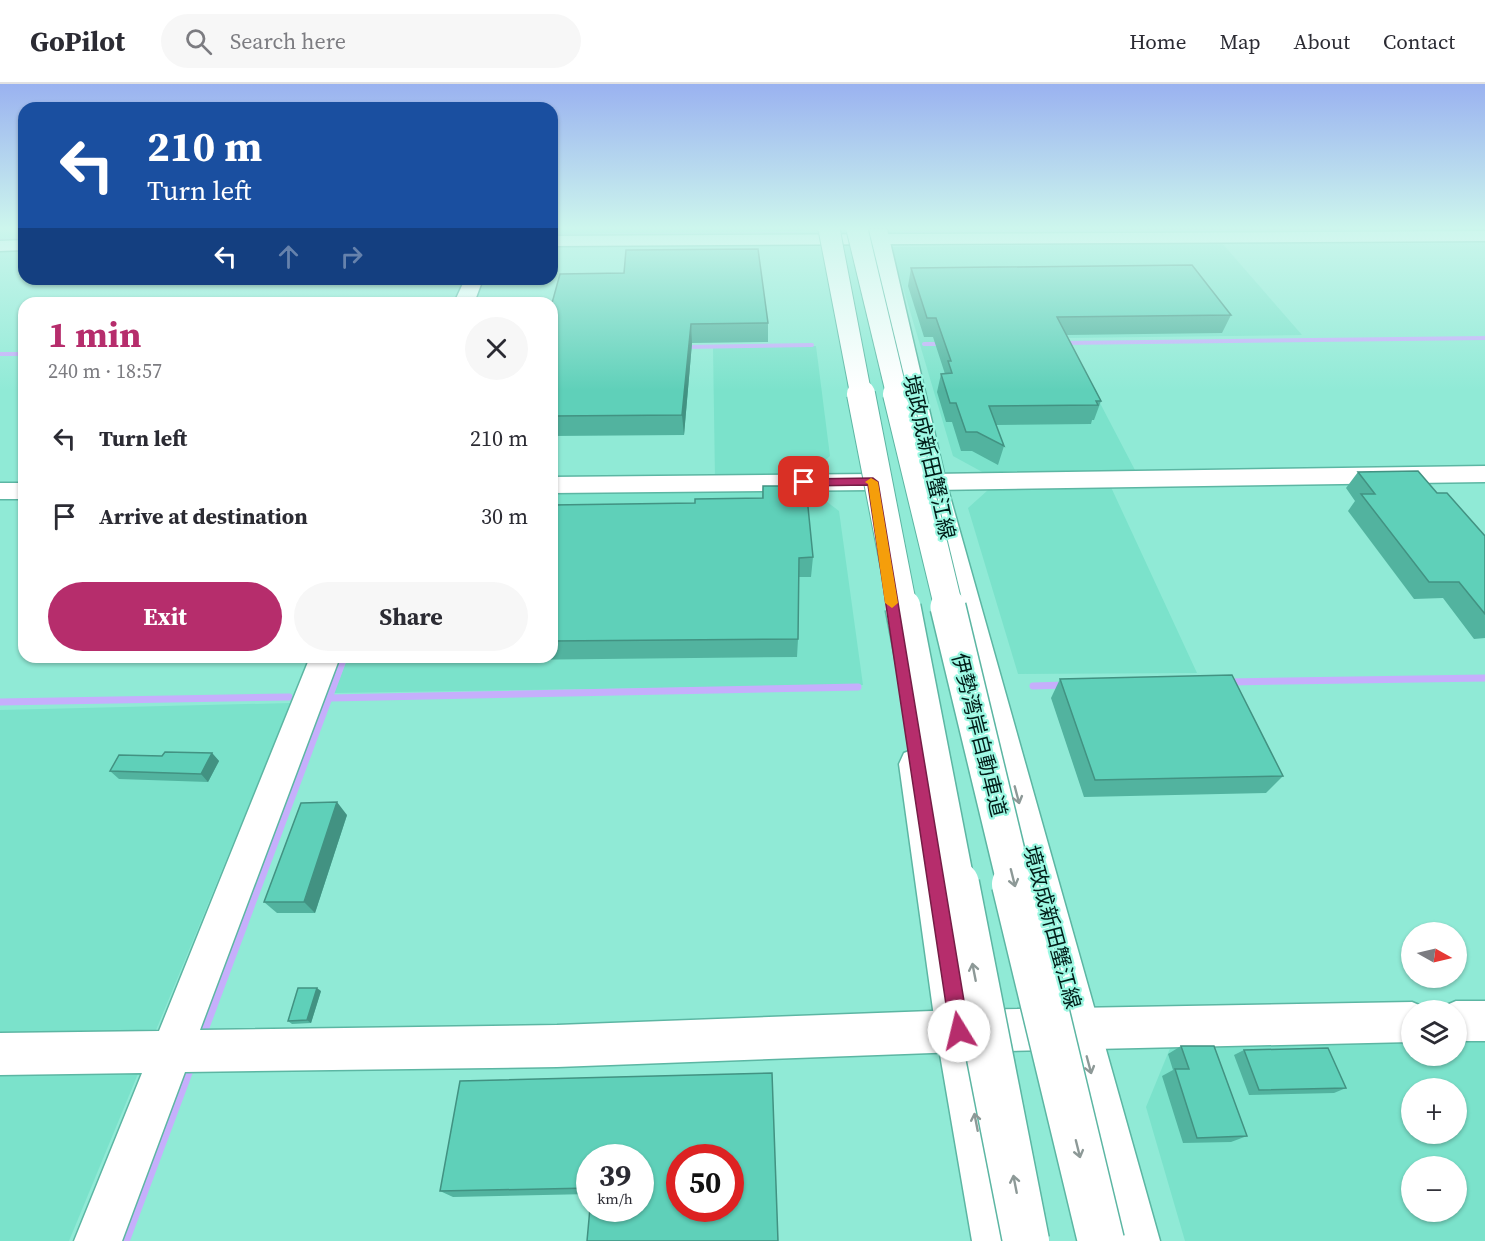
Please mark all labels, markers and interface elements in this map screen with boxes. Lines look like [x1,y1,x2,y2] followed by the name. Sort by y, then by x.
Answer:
[161,14,581,68] search box
[30,22,125,60] text: GoPilot
[182,25,215,58] icon: search
[230,26,346,56] text: Search here
[1129,27,1187,56] text: Home
[1220,27,1261,56] text: Map
[1294,27,1350,56] text: About
[1383,27,1455,56] text: Contact
[147,117,262,175] text: 210 m
[48,126,126,204] icon: left
[147,172,251,209] text: Turn left
[209,240,242,273] icon: left
[272,240,305,273] icon: ahead
[335,240,368,273] icon: right
[48,310,141,359] text: 1 min
[465,317,528,380] button: close
[48,357,162,385] text: 240 m · 18:57
[896,372,963,542] street label: 境政成新田蟹江線
[48,422,81,455] icon: left
[99,423,187,453] text: Turn left
[470,423,528,453] text: 210 m
[778,456,829,507] pin
[787,465,820,498] icon: arrive
[48,500,81,533] icon: arrive
[99,501,308,531] text: Arrive at destination
[481,501,528,531] text: 30 m
[48,582,282,651] button: Exit
[294,582,528,651] button: Share
[945,650,1014,820] street label: 伊勢湾岸自動車道
[1011,785,1023,804] one-way arrow
[1017,842,1088,1012] street label: 境政成新田蟹江線
[1008,868,1020,887] one-way arrow
[1401,922,1467,988] north arrow
[1401,922,1467,1222] map controls
[968,962,979,982] one-way arrow
[927,999,991,1063] position arrow
[1401,1000,1467,1066] button: layers
[1083,1055,1095,1074] one-way arrow
[1401,1078,1467,1144] button: +
[970,1112,981,1132] one-way arrow
[1073,1139,1085,1158] one-way arrow
[666,1144,744,1222] speed limit sign: 50
[599,1155,631,1196] text: 39
[1401,1156,1467,1222] button: −
[1009,1174,1020,1194] one-way arrow
[597,1188,633,1209] text: km/h

